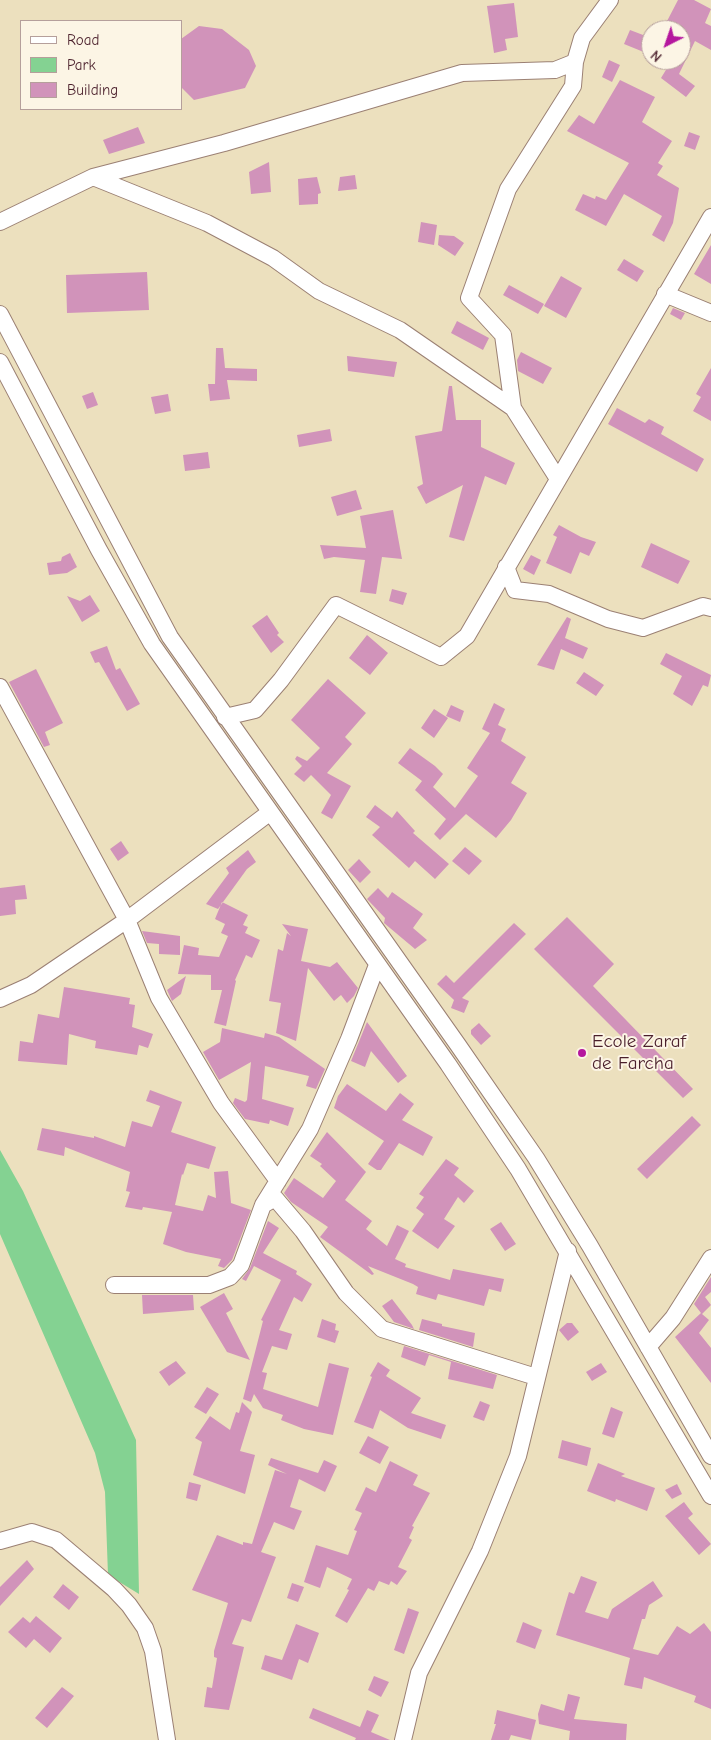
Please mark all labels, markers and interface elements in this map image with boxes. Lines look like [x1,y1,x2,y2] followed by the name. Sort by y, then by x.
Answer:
[20,20,182,110] legend
[641,20,691,70] north arrow
[67,31,99,49] text: Road
[647,47,666,65] text: N
[67,56,96,74] text: Park
[67,81,118,99] text: Building
[592,1031,686,1075] place label: Ecole Zaraf de Farcha
[576,1047,588,1059] marker: Ecole Zaraf de Farcha

